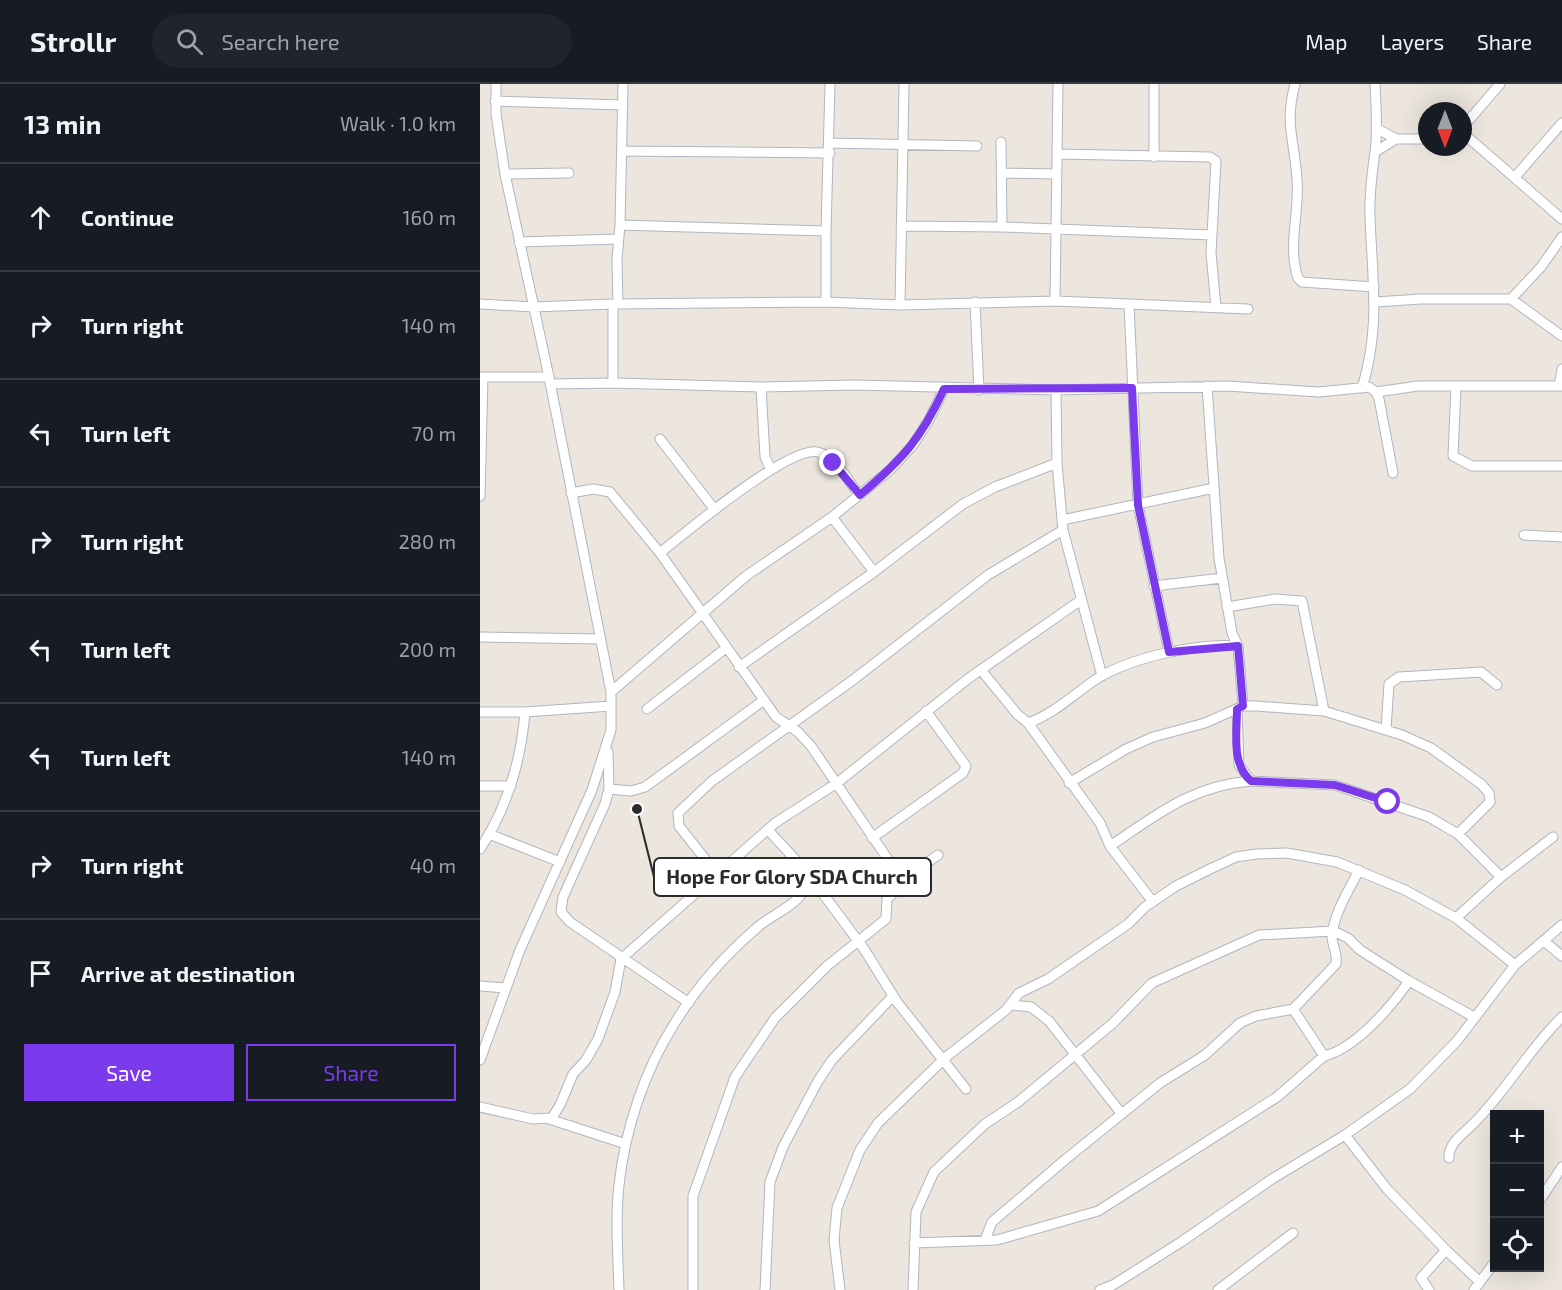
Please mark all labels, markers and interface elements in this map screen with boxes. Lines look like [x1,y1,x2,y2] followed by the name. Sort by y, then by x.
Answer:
[152,14,572,68] search box
[30,24,116,58] text: Strollr
[173,25,206,58] icon: search
[221,28,340,54] text: Search here
[1305,29,1347,54] text: Map
[1380,29,1444,54] text: Layers
[1477,29,1532,54] text: Share
[1418,102,1472,156] north arrow
[24,108,101,139] text: 13 min
[340,111,456,135] text: Walk · 1.0 km
[24,201,57,234] icon: ahead
[81,204,174,230] text: Continue
[403,205,456,229] text: 160 m
[24,309,57,342] icon: right
[81,312,183,338] text: Turn right
[402,313,456,337] text: 140 m
[24,417,57,450] icon: left
[81,420,170,446] text: Turn left
[412,421,456,445] text: 70 m
[819,449,845,475] route end
[24,525,57,558] icon: right
[81,528,183,554] text: Turn right
[399,529,456,553] text: 280 m
[24,633,57,666] icon: left
[81,636,170,662] text: Turn left
[399,637,456,661] text: 200 m
[24,741,57,774] icon: left
[81,744,170,770] text: Turn left
[402,745,456,769] text: 140 m
[1374,788,1400,814] route start
[24,849,57,882] icon: right
[81,852,183,878] text: Turn right
[410,853,456,877] text: 40 m
[654,858,931,896] callout: Hope For Glory SDA Church
[666,864,918,889] text: Hope For Glory SDA Church
[24,957,57,990] icon: arrive
[81,960,295,986] text: Arrive at destination
[24,1044,234,1101] button: Save
[246,1044,456,1101] button: Share
[1490,1110,1544,1272] map controls
[1490,1110,1544,1164] button: +
[1490,1164,1544,1218] button: −
[1490,1218,1544,1272] button: locate

